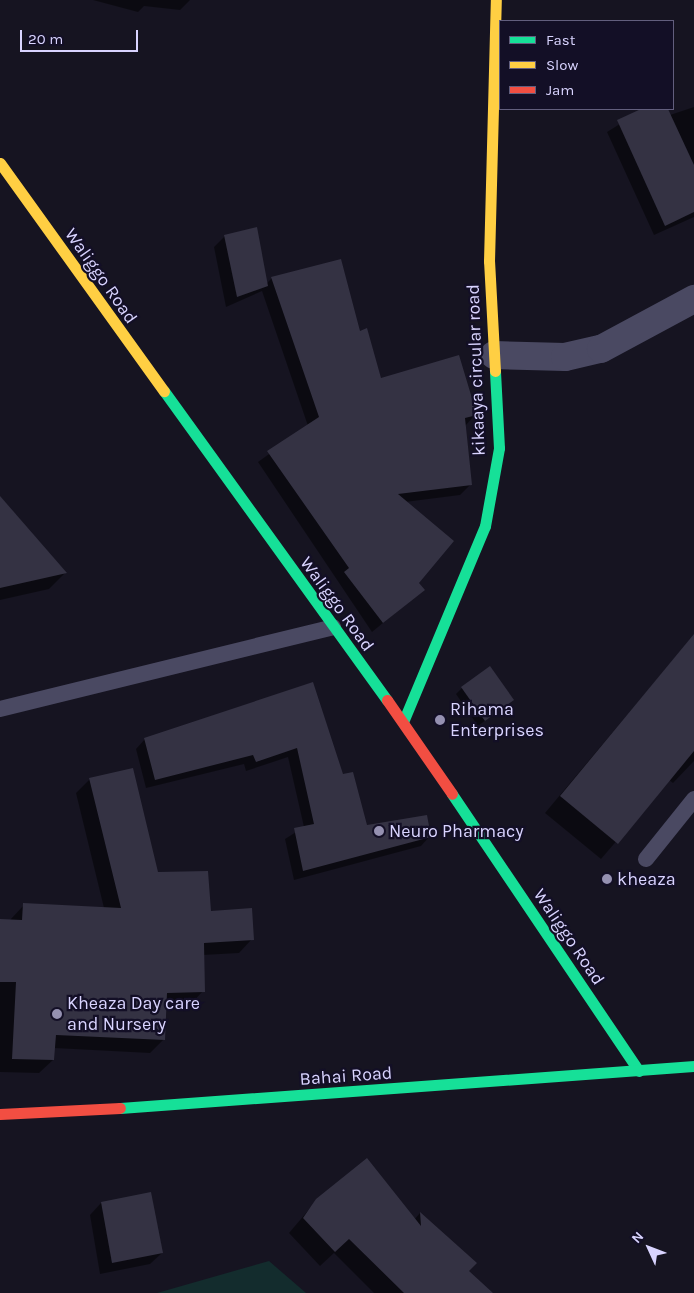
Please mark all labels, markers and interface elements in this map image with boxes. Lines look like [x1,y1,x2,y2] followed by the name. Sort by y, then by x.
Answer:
[22,20,140,52] scale bar
[499,20,674,110] legend
[28,30,63,48] text: 20 m
[546,31,575,49] text: Fast
[546,56,578,74] text: Slow
[546,81,574,99] text: Jam
[60,224,142,328] street label: Waliggo Road
[462,284,490,456] street label: kikaaya circular road
[295,552,379,656] street label: Waliggo Road
[450,699,544,742] place label: Rihama Enterprises
[434,714,446,726] marker: Rihama Enterprises
[389,820,524,842] place label: Neuro Pharmacy
[373,825,385,837] marker: Neuro Pharmacy
[617,868,676,890] place label: kheaza
[601,873,613,885] marker: kheaza
[529,885,609,989] street label: Waliggo Road
[67,993,200,1036] place label: Kheaza Day care and Nursery
[51,1008,63,1020] marker: Kheaza Day care and Nursery
[299,1062,393,1090] street label: Bahai Road
[624,1223,674,1273] north arrow
[628,1228,647,1247] text: N

